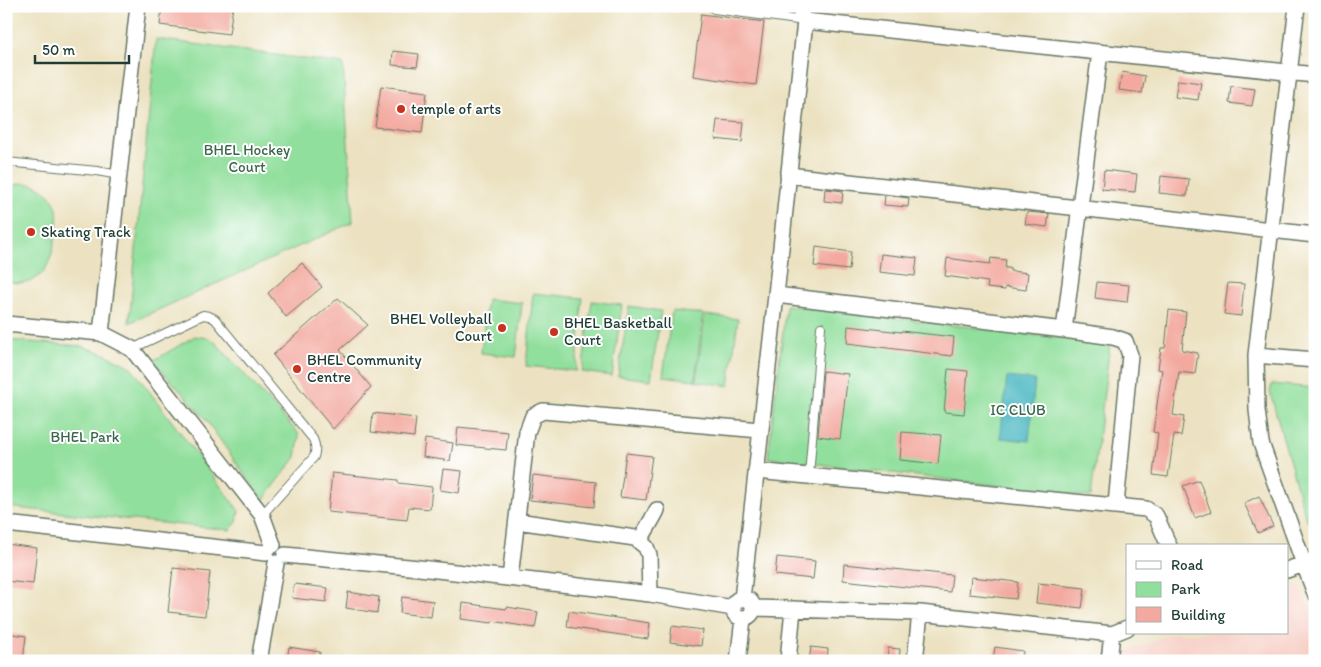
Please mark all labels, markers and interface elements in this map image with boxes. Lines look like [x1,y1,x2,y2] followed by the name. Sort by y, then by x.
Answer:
[35,32,129,64] scale bar
[42,41,75,59] text: 50 m
[411,100,502,118] place label: temple of arts
[395,103,407,115] marker: temple of arts
[204,141,290,176] park label: BHEL Hockey Court
[41,223,131,241] place label: Skating Track
[25,226,37,238] marker: Skating Track
[390,310,493,345] place label: BHEL Volleyball Court
[564,314,673,349] place label: BHEL Basketball Court
[496,322,508,334] marker: BHEL Volleyball Court
[548,326,560,338] marker: BHEL Basketball Court
[307,351,422,386] place label: BHEL Community Centre
[291,363,303,375] marker: BHEL Community Centre
[990,401,1046,419] park label: IC CLUB
[51,428,120,446] park label: BHEL Park
[1126,544,1288,634] legend
[1171,556,1204,574] text: Road
[1171,580,1201,598] text: Park
[1171,606,1225,624] text: Building

